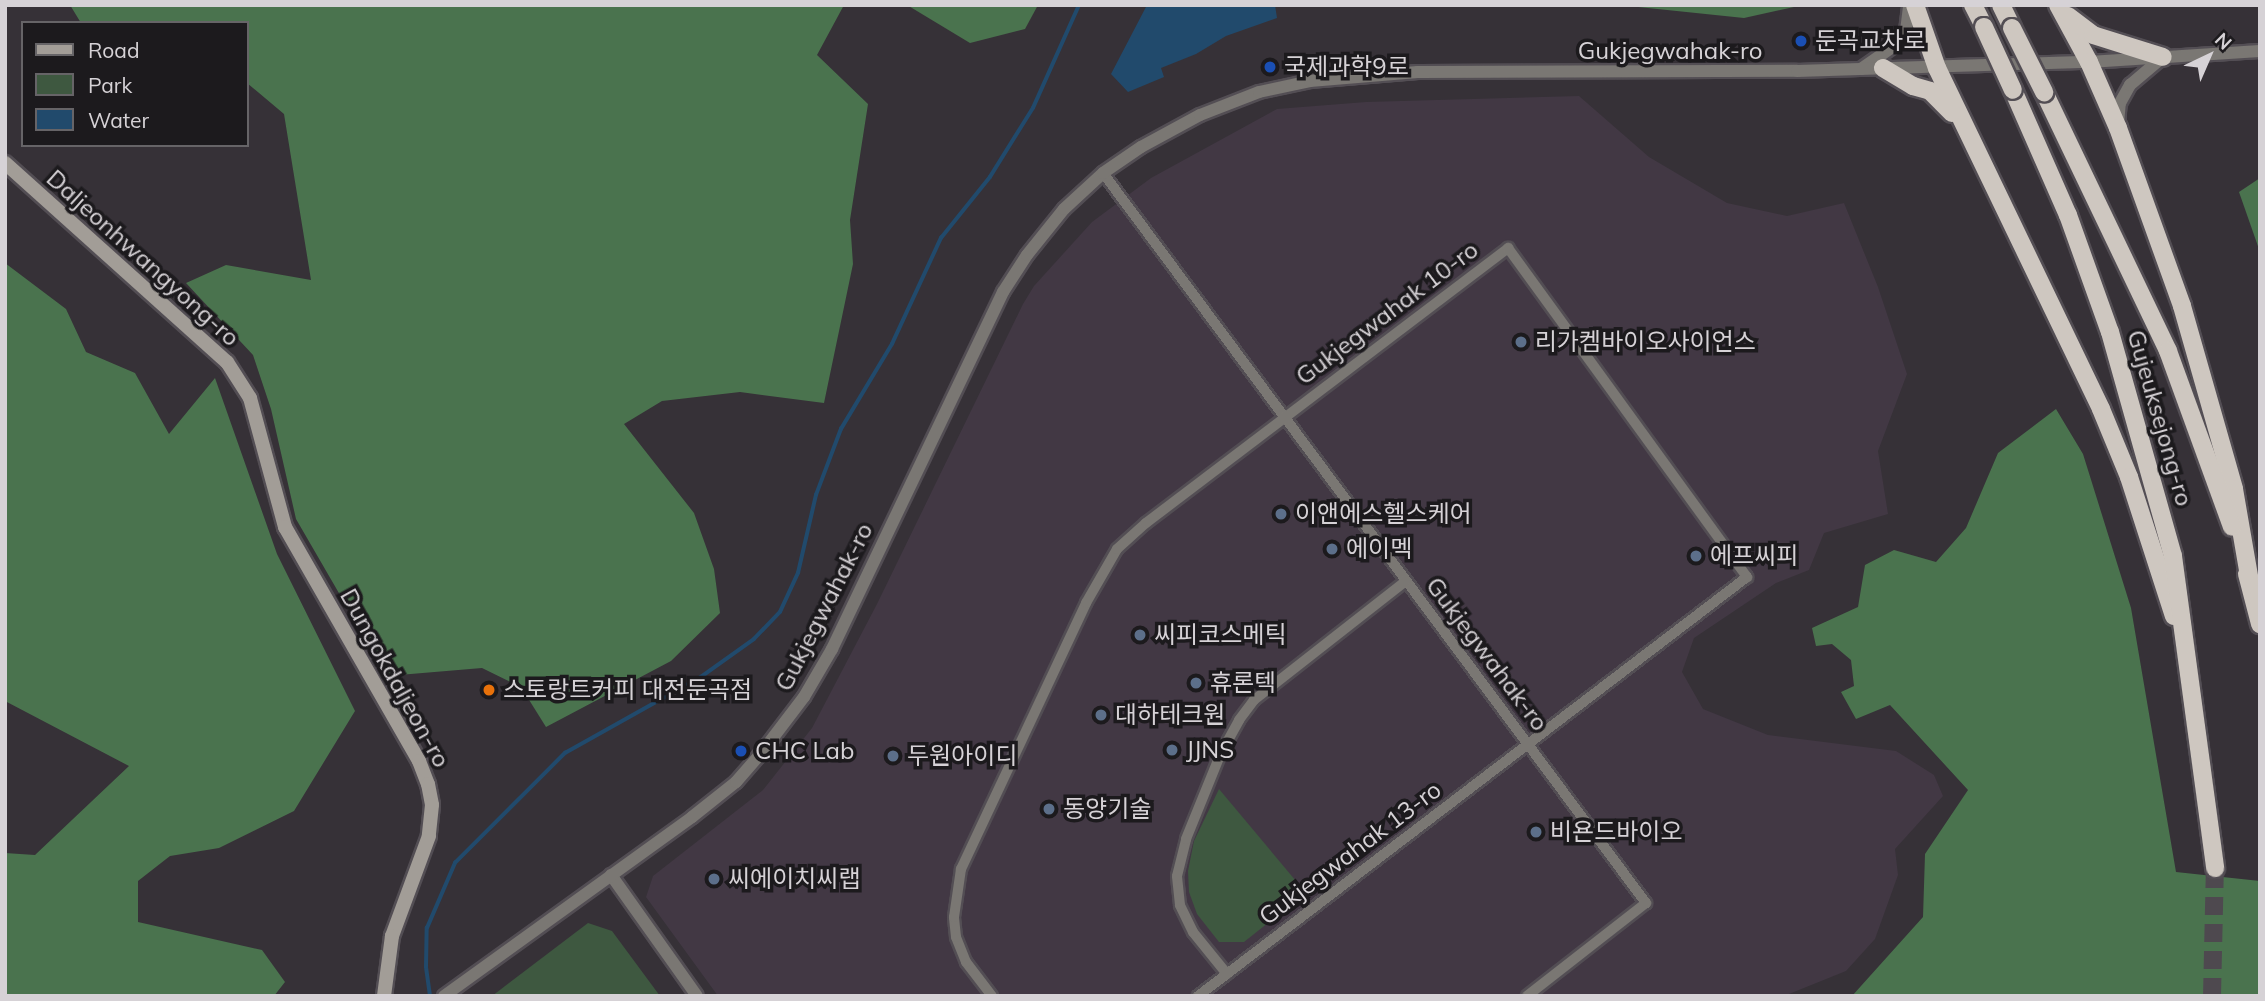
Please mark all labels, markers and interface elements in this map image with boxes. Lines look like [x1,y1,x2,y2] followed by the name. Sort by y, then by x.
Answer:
[21,21,248,147] legend
[2174,21,2244,91] north arrow
[1815,27,1925,55] place label: 둔곡교차로
[2210,27,2237,55] text: N
[1793,33,1809,49] marker: 둔곡교차로
[88,37,139,63] text: Road
[1578,37,1762,65] street label: Gukjegwahak-ro
[1284,53,1409,81] place label: 국제과학9로
[1262,59,1278,75] marker: 국제과학9로
[88,72,132,98] text: Park
[88,107,149,133] text: Water
[41,164,245,352] street label: Daljeonhwangyong-ro
[1290,235,1484,391] street label: Gukjegwahak 10-ro
[2121,327,2199,509] street label: Gujeuksejong-ro
[1535,328,1756,356] place label: 리가켐바이오사이언스
[1513,334,1529,350] marker: 리가켐바이오사이언스
[1295,500,1472,528] place label: 이앤에스헬스케어
[1273,506,1289,522] marker: 이앤에스헬스케어
[769,518,879,696] street label: Gukjegwahak-ro
[1346,535,1412,563] place label: 에이멕
[1324,541,1340,557] marker: 에이멕
[1710,542,1798,570] place label: 에프씨피
[1688,548,1704,564] marker: 에프씨피
[1420,572,1554,736] street label: Gukjegwahak-ro
[334,584,456,772] street label: Dungokdaljeon-ro
[1154,621,1286,649] place label: 씨피코스메틱
[1132,627,1148,643] marker: 씨피코스메틱
[1210,669,1276,697] place label: 휴론텍
[1188,675,1204,691] marker: 휴론텍
[503,676,752,704] place label: 스토랑트커피 대전둔곡점
[481,682,497,698] marker: 스토랑트커피 대전둔곡점
[1115,701,1225,729] place label: 대하테크원
[1093,707,1109,723] marker: 대하테크원
[1186,736,1234,764] place label: JJNS
[755,737,854,765] place label: CHC Lab
[907,742,1017,770] place label: 두원아이디
[1164,742,1180,758] marker: JJNS
[733,743,749,759] marker: CHC Lab
[885,748,901,764] marker: 두원아이디
[1253,775,1447,931] street label: Gukjegwahak 13-ro
[1063,795,1151,823] place label: 동양기술
[1041,801,1057,817] marker: 동양기술
[1550,818,1682,846] place label: 비욘드바이오
[1528,824,1544,840] marker: 비욘드바이오
[728,865,860,893] place label: 씨에이치씨랩
[706,871,722,887] marker: 씨에이치씨랩

